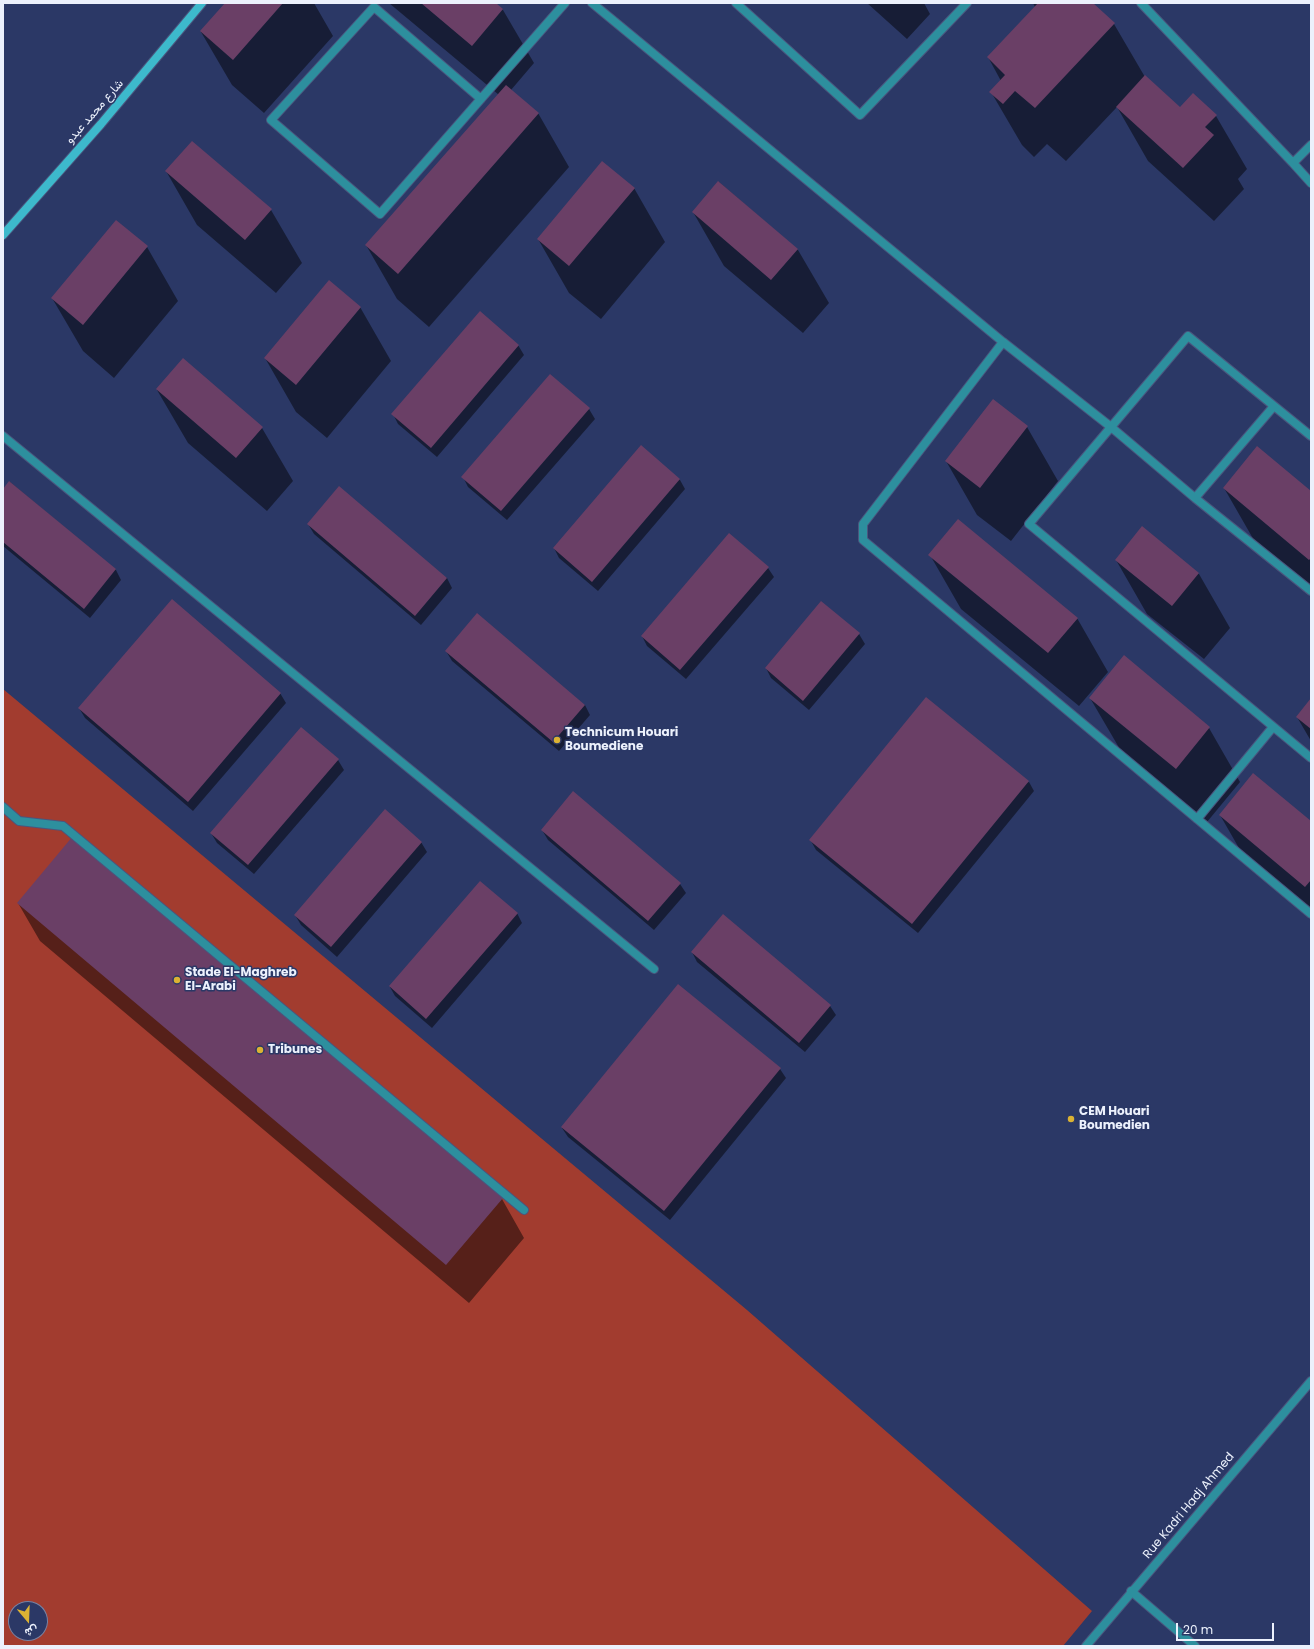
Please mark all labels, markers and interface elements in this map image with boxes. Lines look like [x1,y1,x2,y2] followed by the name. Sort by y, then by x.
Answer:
[63,77,127,147] street label: شارع محمد عبدو
[565,726,678,754] place label: Technicum Houari Boumediene
[552,735,562,745] marker: Technicum Houari Boumediene
[185,966,297,994] place label: Stade El-Maghreb El-Arabi
[172,975,182,985] marker: Stade El-Maghreb El-Arabi
[268,1043,322,1057] place label: Tribunes
[255,1045,265,1055] marker: Tribunes
[1079,1105,1150,1133] place label: CEM Houari Boumedien
[1066,1114,1076,1124] marker: CEM Houari Boumedien
[1140,1450,1238,1562] street label: Rue Kadri Hadj Ahmed
[8,1601,48,1641] north arrow
[1178,1615,1276,1641] scale bar
[1183,1621,1213,1638] text: 20 m
[23,1622,40,1641] text: ش

